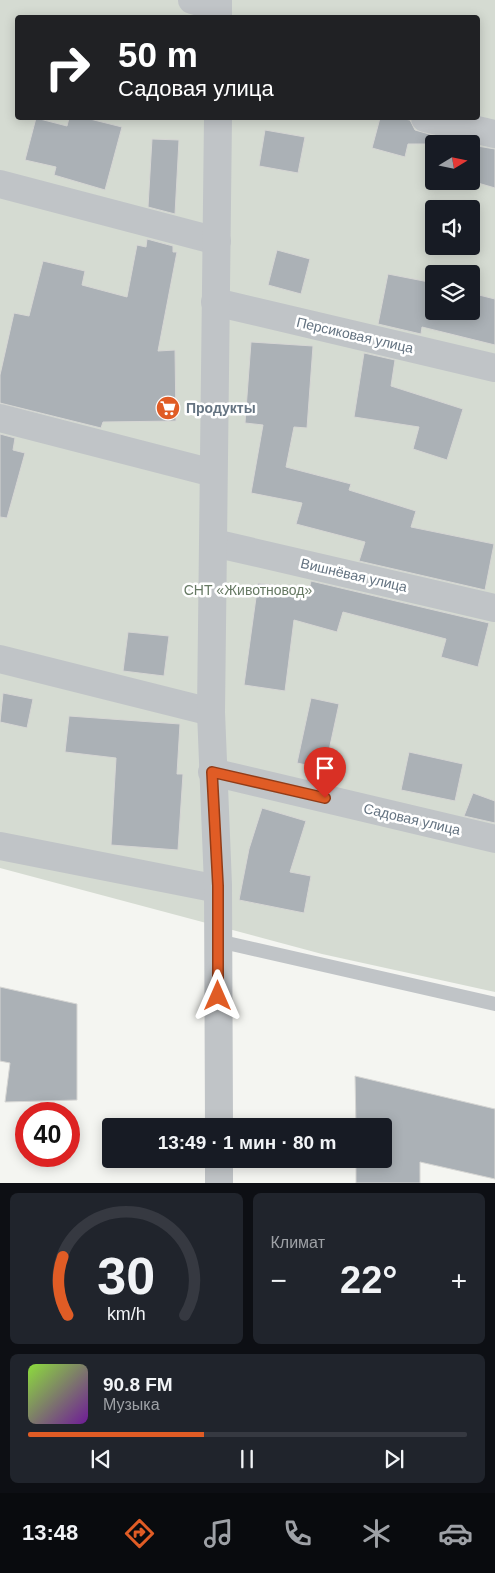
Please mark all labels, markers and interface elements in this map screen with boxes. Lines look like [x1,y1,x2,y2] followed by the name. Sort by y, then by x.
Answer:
[35,35,100,100] icon: right
[118,35,198,74] text: 50 m
[118,76,274,101] text: Садовая улица
[425,135,480,190] north arrow
[425,135,480,320] map controls
[425,200,480,255] button: sound
[425,265,480,320] button: layers
[295,314,415,356] street label: Персиковая улица
[155,395,181,421] supermarket icon: Продукты
[186,400,256,416] place label: Продукты
[299,555,409,595] street label: Вишнёвая улица
[184,582,313,598] park label: СНТ «Животновод»
[304,747,346,798] pin
[311,754,339,782] icon: arrive
[362,800,462,838] street label: Садовая улица
[191,969,243,1021] position arrow
[15,1102,80,1167] speed limit sign: 40
[158,1132,336,1153] text: 13:49 · 1 мин · 80 m
[271,1234,325,1251] text: Климат
[97,1247,155,1305] text: 30
[340,1259,397,1301] text: 22°
[271,1265,287,1296] text: −
[451,1265,467,1296] text: +
[107,1304,146,1324] text: km/h
[103,1374,173,1395] text: 90.8 FM
[103,1396,160,1413] text: Музыка
[87,1445,115,1473] icon: previous
[233,1445,261,1473] icon: pause
[380,1445,408,1473] icon: next
[122,1516,157,1551] icon: directions
[201,1516,236,1551] icon: music
[280,1516,315,1551] icon: phone
[359,1516,394,1551] icon: climate
[438,1516,473,1551] icon: car
[22,1520,78,1545] text: 13:48

